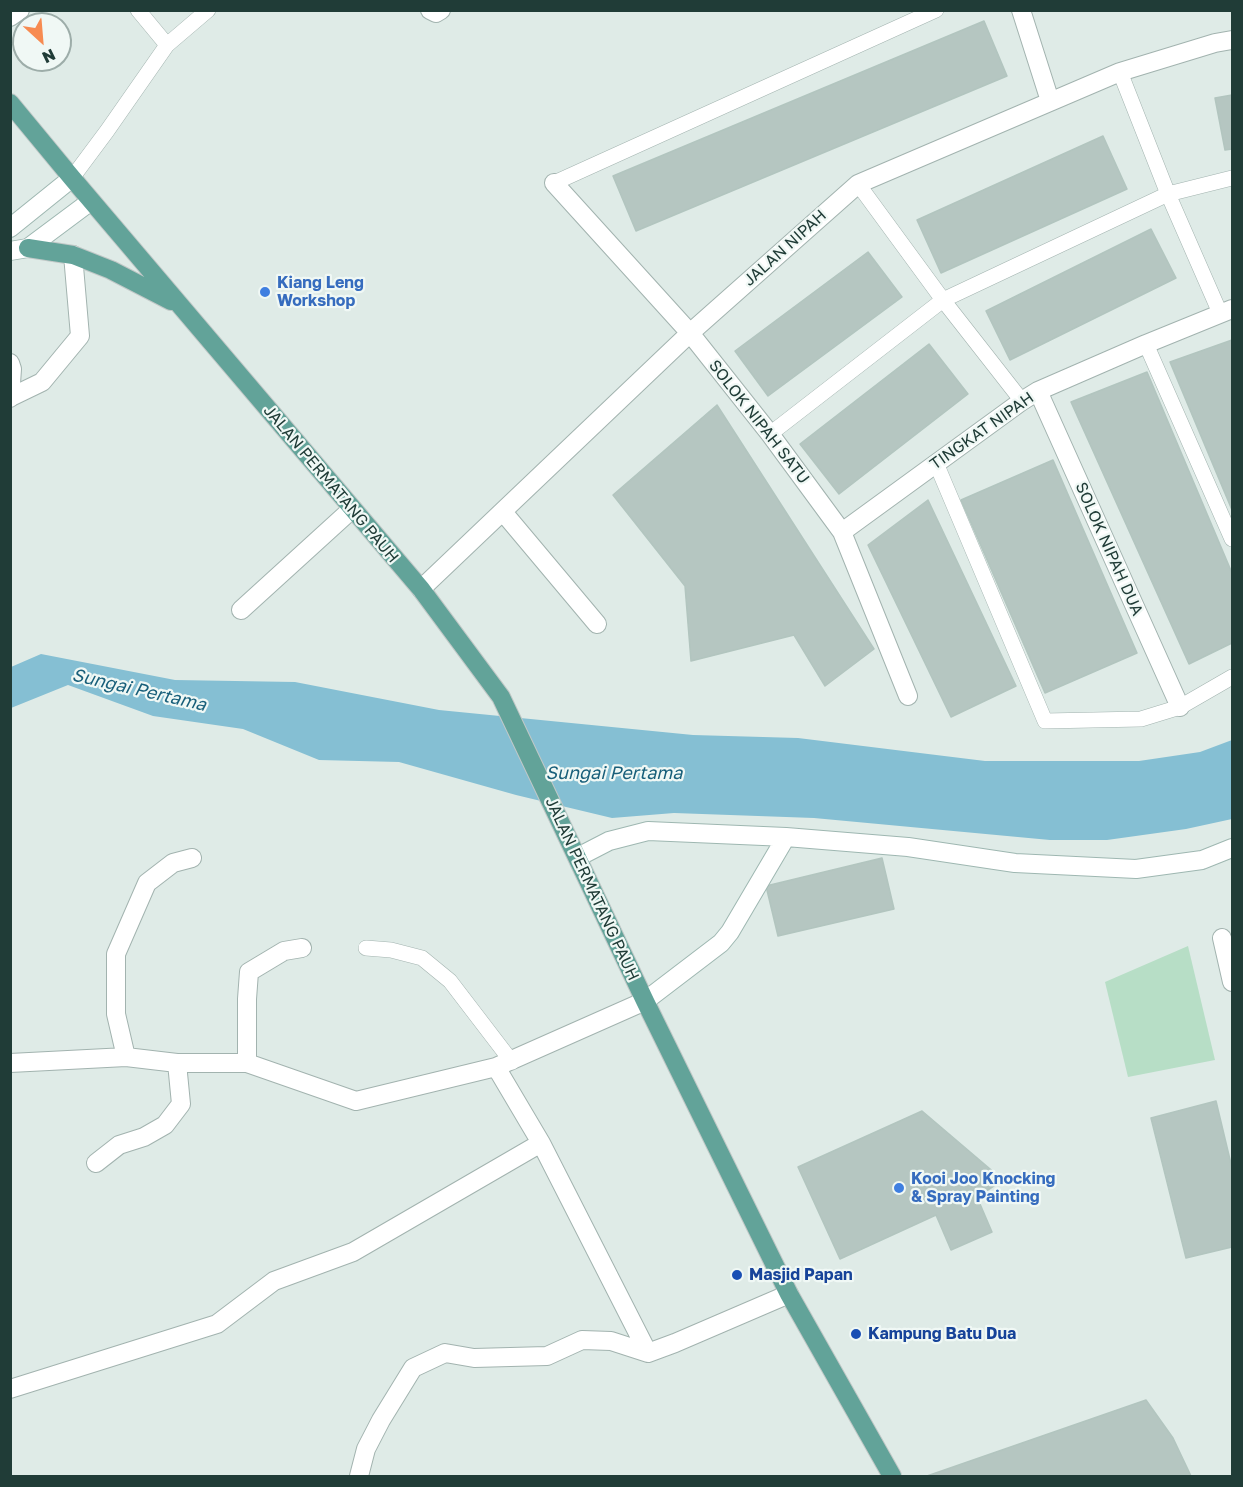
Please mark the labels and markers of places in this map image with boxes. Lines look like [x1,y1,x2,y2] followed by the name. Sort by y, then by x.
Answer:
[277,273,364,311] place label: Kiang Leng Workshop
[258,285,272,299] marker: Kiang Leng Workshop
[911,1169,1055,1207] place label: Kooi Joo Knocking & Spray Painting
[892,1181,906,1195] marker: Kooi Joo Knocking & Spray Painting
[749,1265,853,1285] place label: Masjid Papan
[730,1268,744,1282] marker: Masjid Papan
[868,1324,1016,1344] place label: Kampung Batu Dua
[849,1327,863,1341] marker: Kampung Batu Dua

